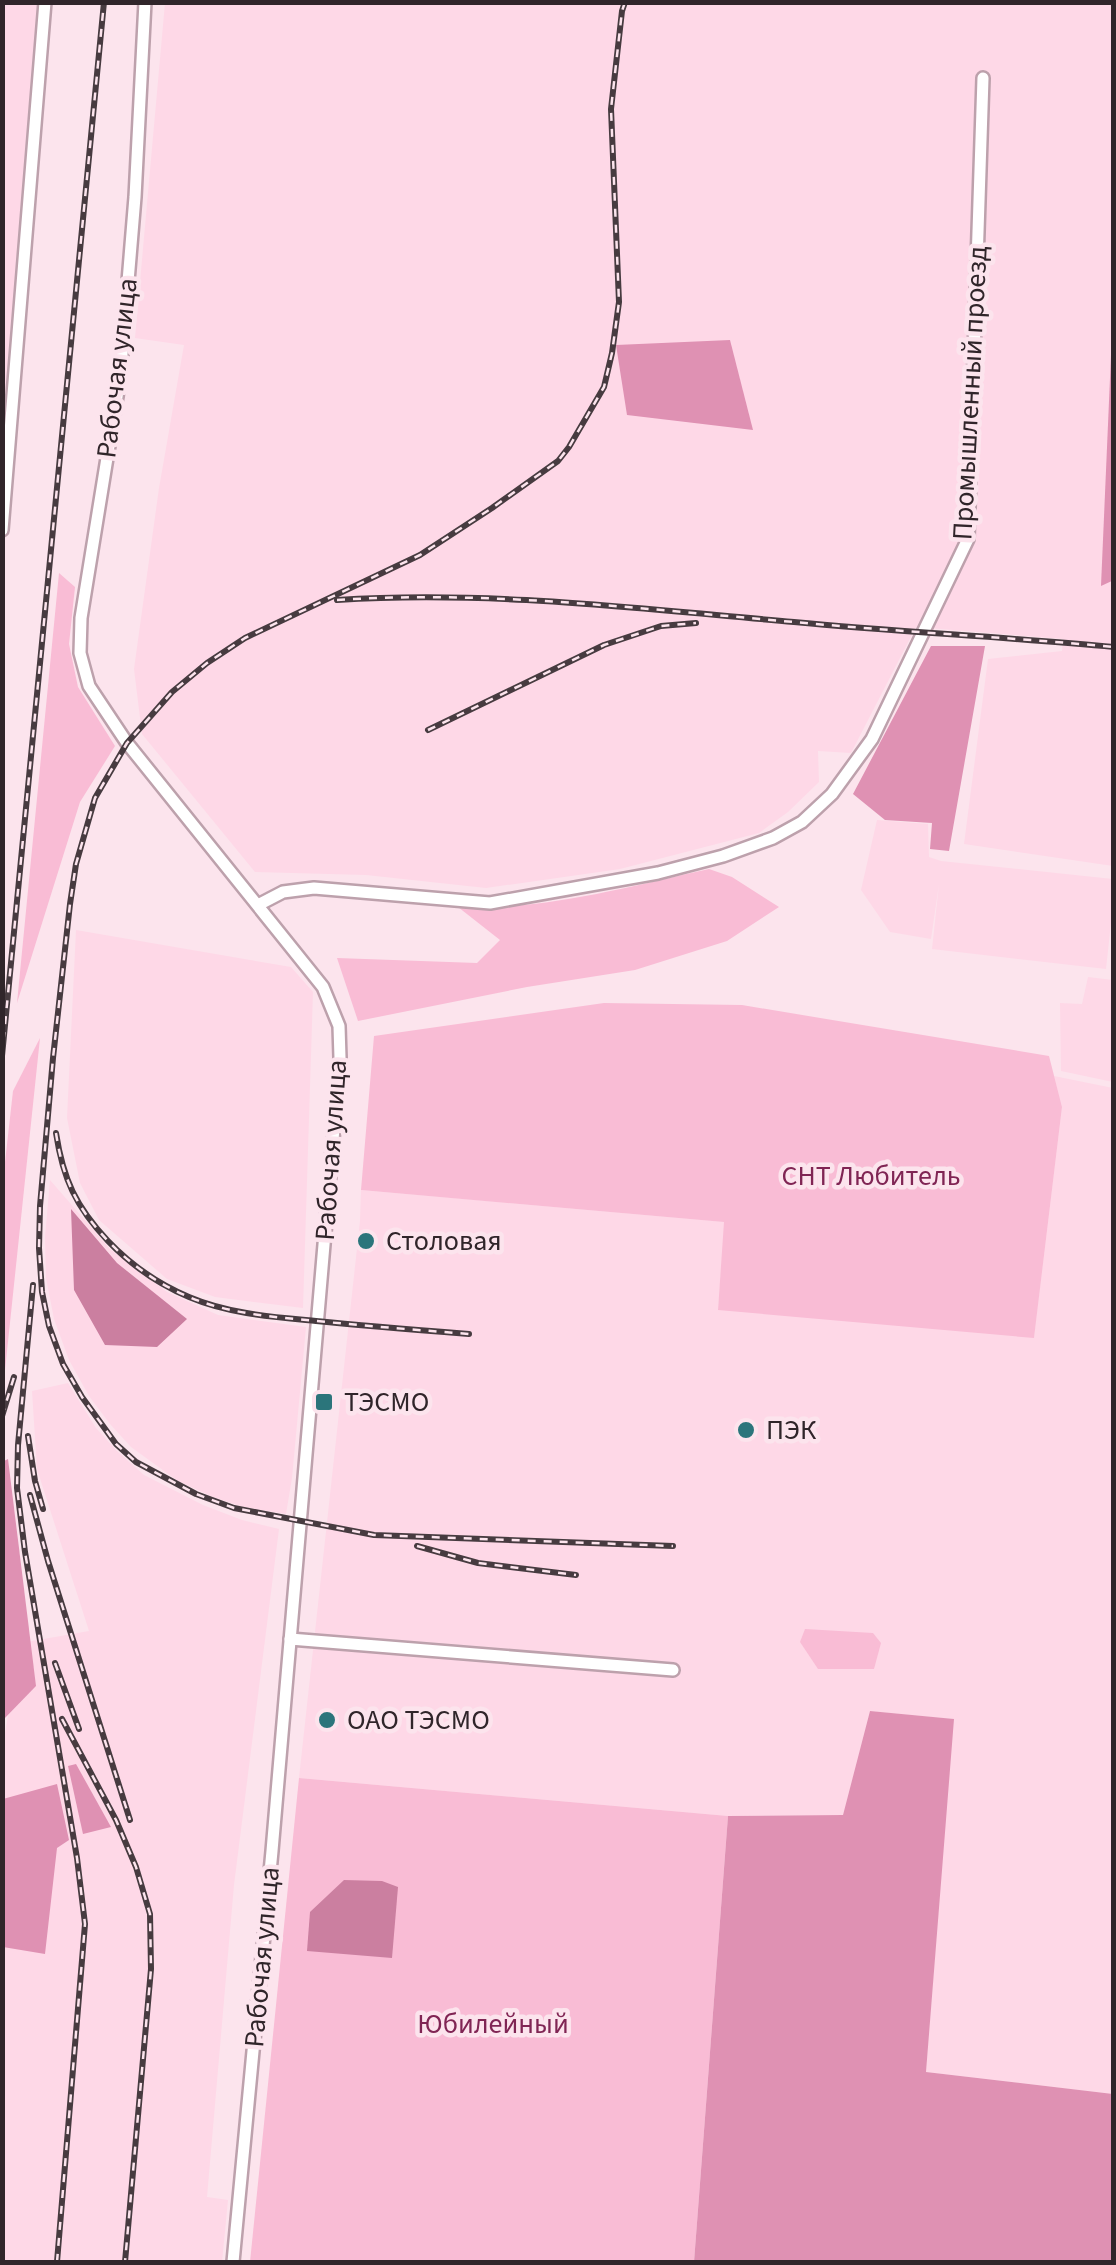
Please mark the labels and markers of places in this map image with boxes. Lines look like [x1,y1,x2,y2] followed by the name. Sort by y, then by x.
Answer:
[386,1221,502,1261] place label: Столовая
[355,1230,377,1252] marker: Столовая
[344,1382,429,1422] place label: ТЭСМО
[313,1391,335,1413] marker: ТЭСМО
[766,1410,817,1450] place label: ПЭК
[735,1419,757,1441] marker: ПЭК
[347,1700,490,1740] place label: ОАО ТЭСМО
[316,1709,338,1731] marker: ОАО ТЭСМО

